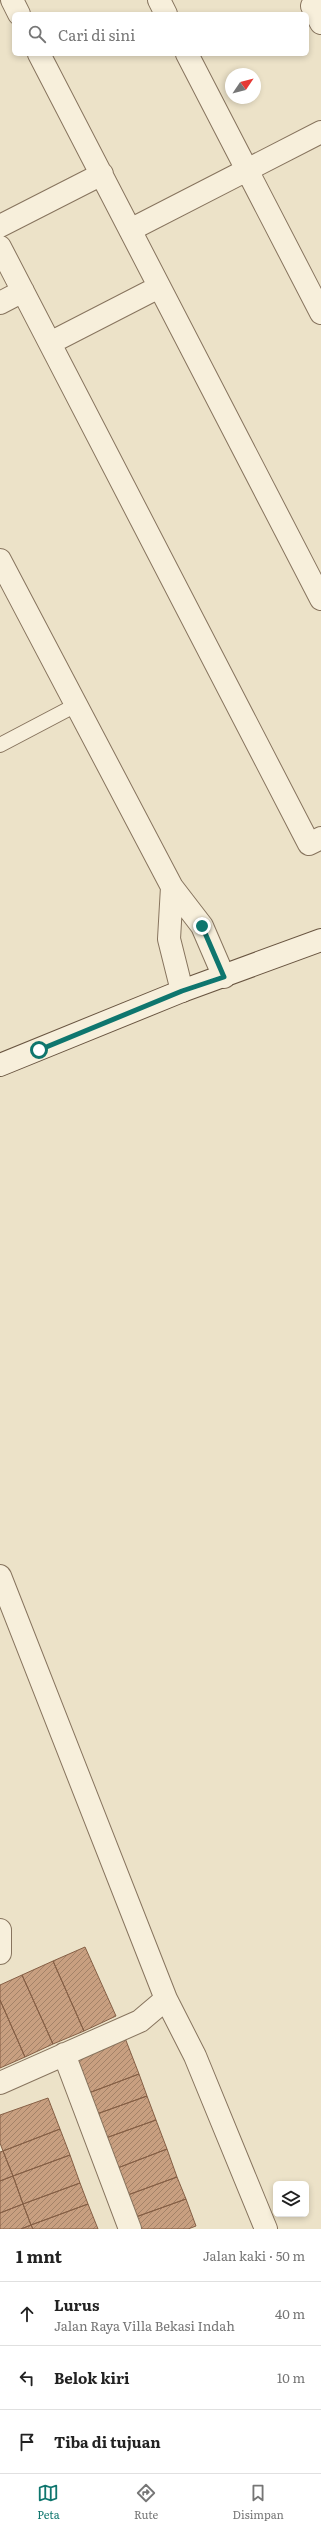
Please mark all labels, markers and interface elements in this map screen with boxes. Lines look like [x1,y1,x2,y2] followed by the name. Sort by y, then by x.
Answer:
[12,12,309,56] search box
[26,23,48,45] icon: search
[58,23,135,46] text: Cari di sini
[225,68,261,104] north arrow
[193,917,211,935] route end
[30,1041,48,1059] route start
[273,2181,309,2217] map controls
[273,2181,309,2217] button: layers
[16,2243,62,2268] text: 1 mnt
[203,2246,305,2265] text: Jalan kaki · 50 m
[54,2293,99,2316] text: Lurus
[16,2303,38,2325] icon: ahead
[275,2304,305,2323] text: 40 m
[54,2316,235,2335] text: Jalan Raya Villa Bekasi Indah
[54,2366,130,2389] text: Belok kiri
[16,2367,38,2389] icon: left
[277,2368,305,2387] text: 10 m
[54,2430,161,2453] text: Tiba di tujuan
[16,2431,38,2453] icon: arrive
[37,2482,60,2522] tab: Peta
[134,2482,158,2522] tab: Rute
[233,2482,284,2522] tab: Disimpan

